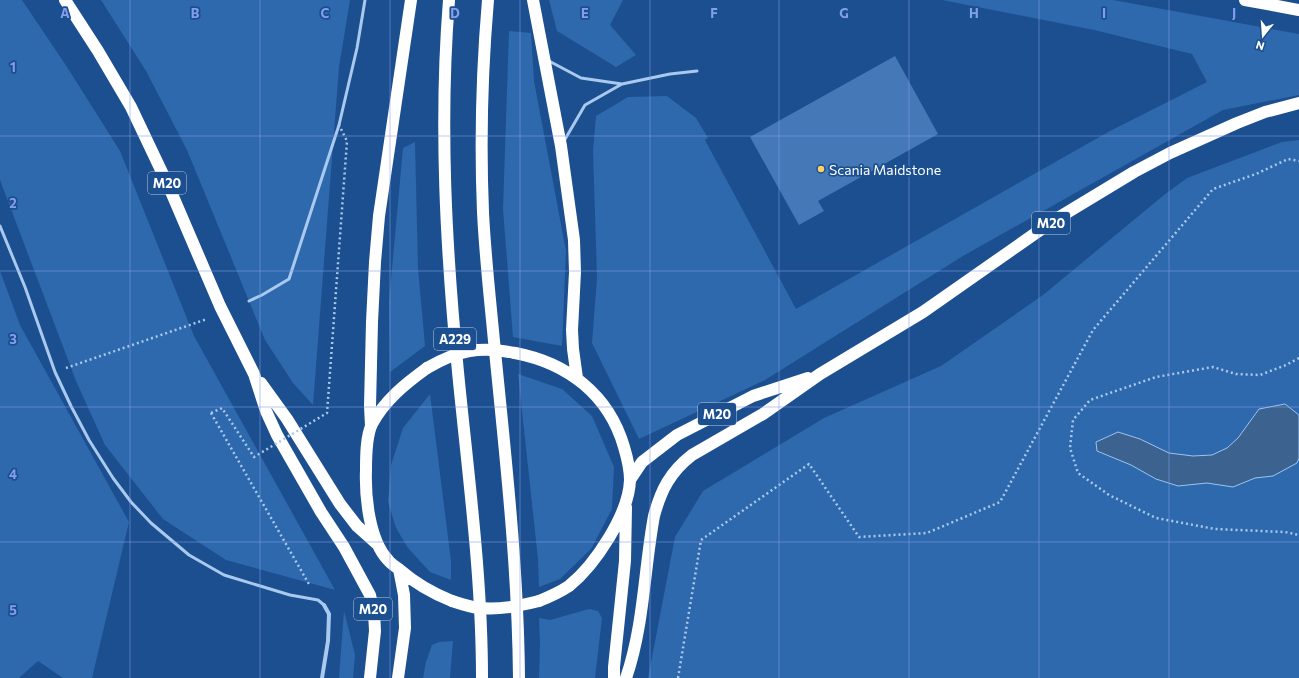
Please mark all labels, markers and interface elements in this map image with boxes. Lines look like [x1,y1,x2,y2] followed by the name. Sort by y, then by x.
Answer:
[60,5,70,21] text: A
[191,5,200,21] text: B
[321,5,330,21] text: C
[450,5,460,21] text: D
[581,5,589,21] text: E
[710,5,718,21] text: F
[839,5,849,21] text: G
[969,5,979,21] text: H
[1102,5,1106,21] text: I
[1232,5,1236,21] text: J
[1243,16,1283,56] north arrow
[1254,39,1266,53] text: N
[10,59,16,75] text: 1
[829,161,941,178] place label: Scania Maidstone
[816,164,826,174] marker: Scania Maidstone
[148,172,186,194] road number: M20
[9,195,17,211] text: 2
[1032,212,1070,234] road number: M20
[434,328,476,350] road number: A229
[9,331,17,347] text: 3
[698,403,736,425] road number: M20
[9,466,17,482] text: 4
[354,598,392,620] road number: M20
[9,602,17,618] text: 5

